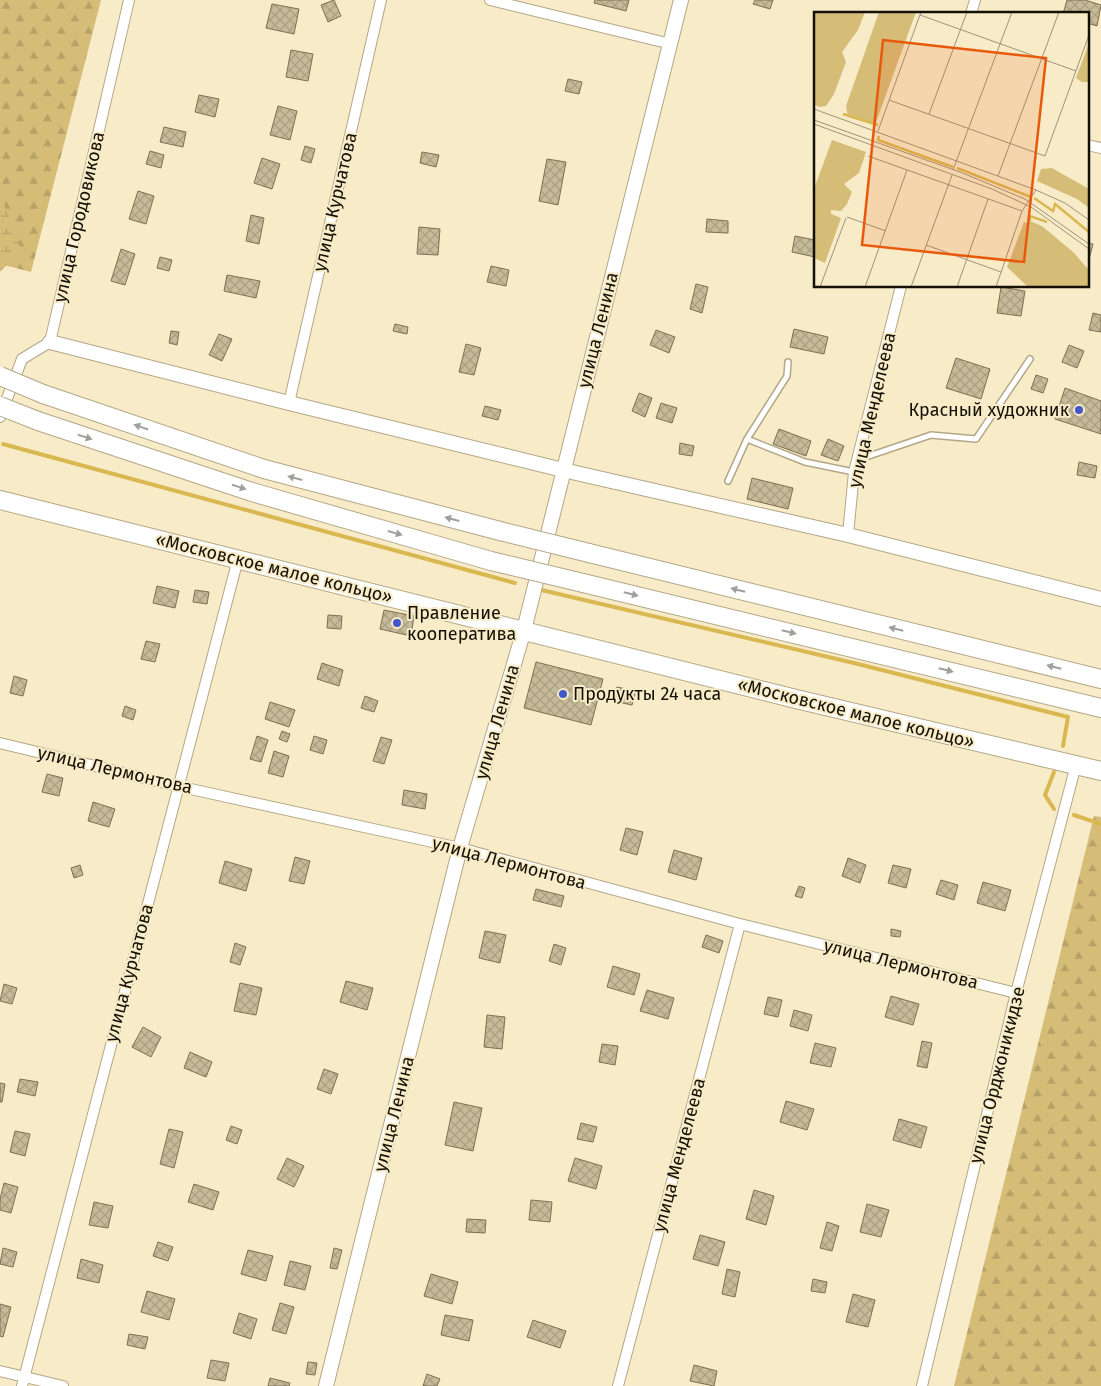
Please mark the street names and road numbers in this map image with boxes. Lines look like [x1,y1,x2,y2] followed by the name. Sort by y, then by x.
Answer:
[49,129,109,305] street label: улица Городовикова
[308,130,362,274] street label: улица Курчатова
[573,270,623,390] street label: улица Ленина
[843,330,901,490] street label: улица Менделеева
[153,528,395,608] street label: «Московское малое кольцо»
[470,662,524,782] street label: улица Ленина
[735,673,977,753] street label: «Московское малое кольцо»
[35,741,195,799] street label: улица Лермонтова
[430,832,588,894] street label: улица Лермонтова
[100,901,158,1045] street label: улица Курчатова
[821,934,981,994] street label: улица Лермонтова
[964,984,1030,1166] street label: улица Орджоникидзе
[369,1054,419,1174] street label: улица Ленина
[648,1075,710,1235] street label: улица Менделеева

